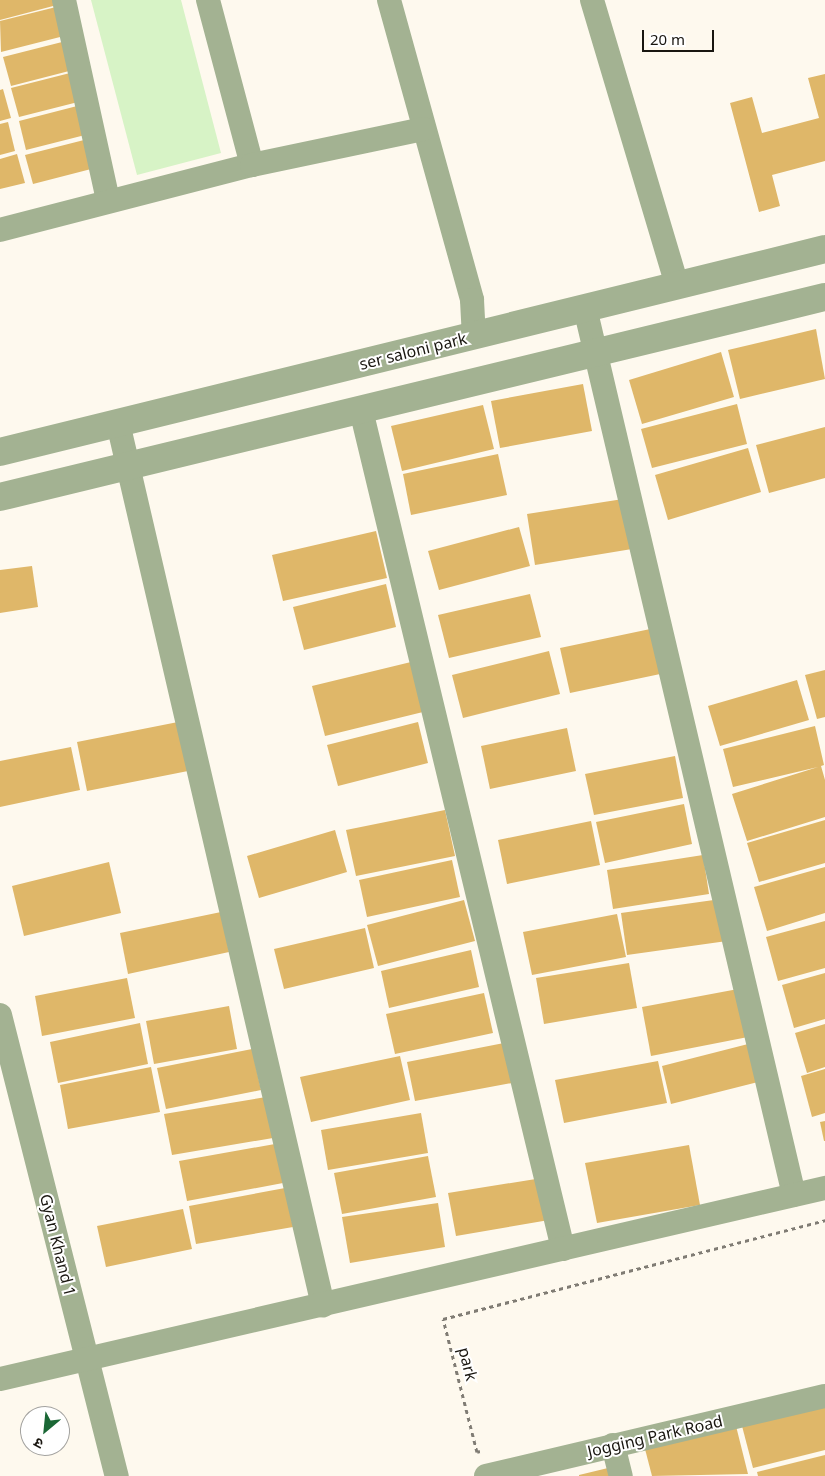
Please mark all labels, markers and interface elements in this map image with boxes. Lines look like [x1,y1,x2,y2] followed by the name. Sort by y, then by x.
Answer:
[645,20,718,52] scale bar
[650,29,685,49] text: 20 m
[357,328,469,374] street label: ser saloni park
[36,1192,80,1298] street label: Gyan Khand 1
[455,1345,481,1383] street label: park
[20,1406,70,1456] north arrow
[586,1411,724,1461] street label: Jogging Park Road
[30,1433,46,1454] text: उ

